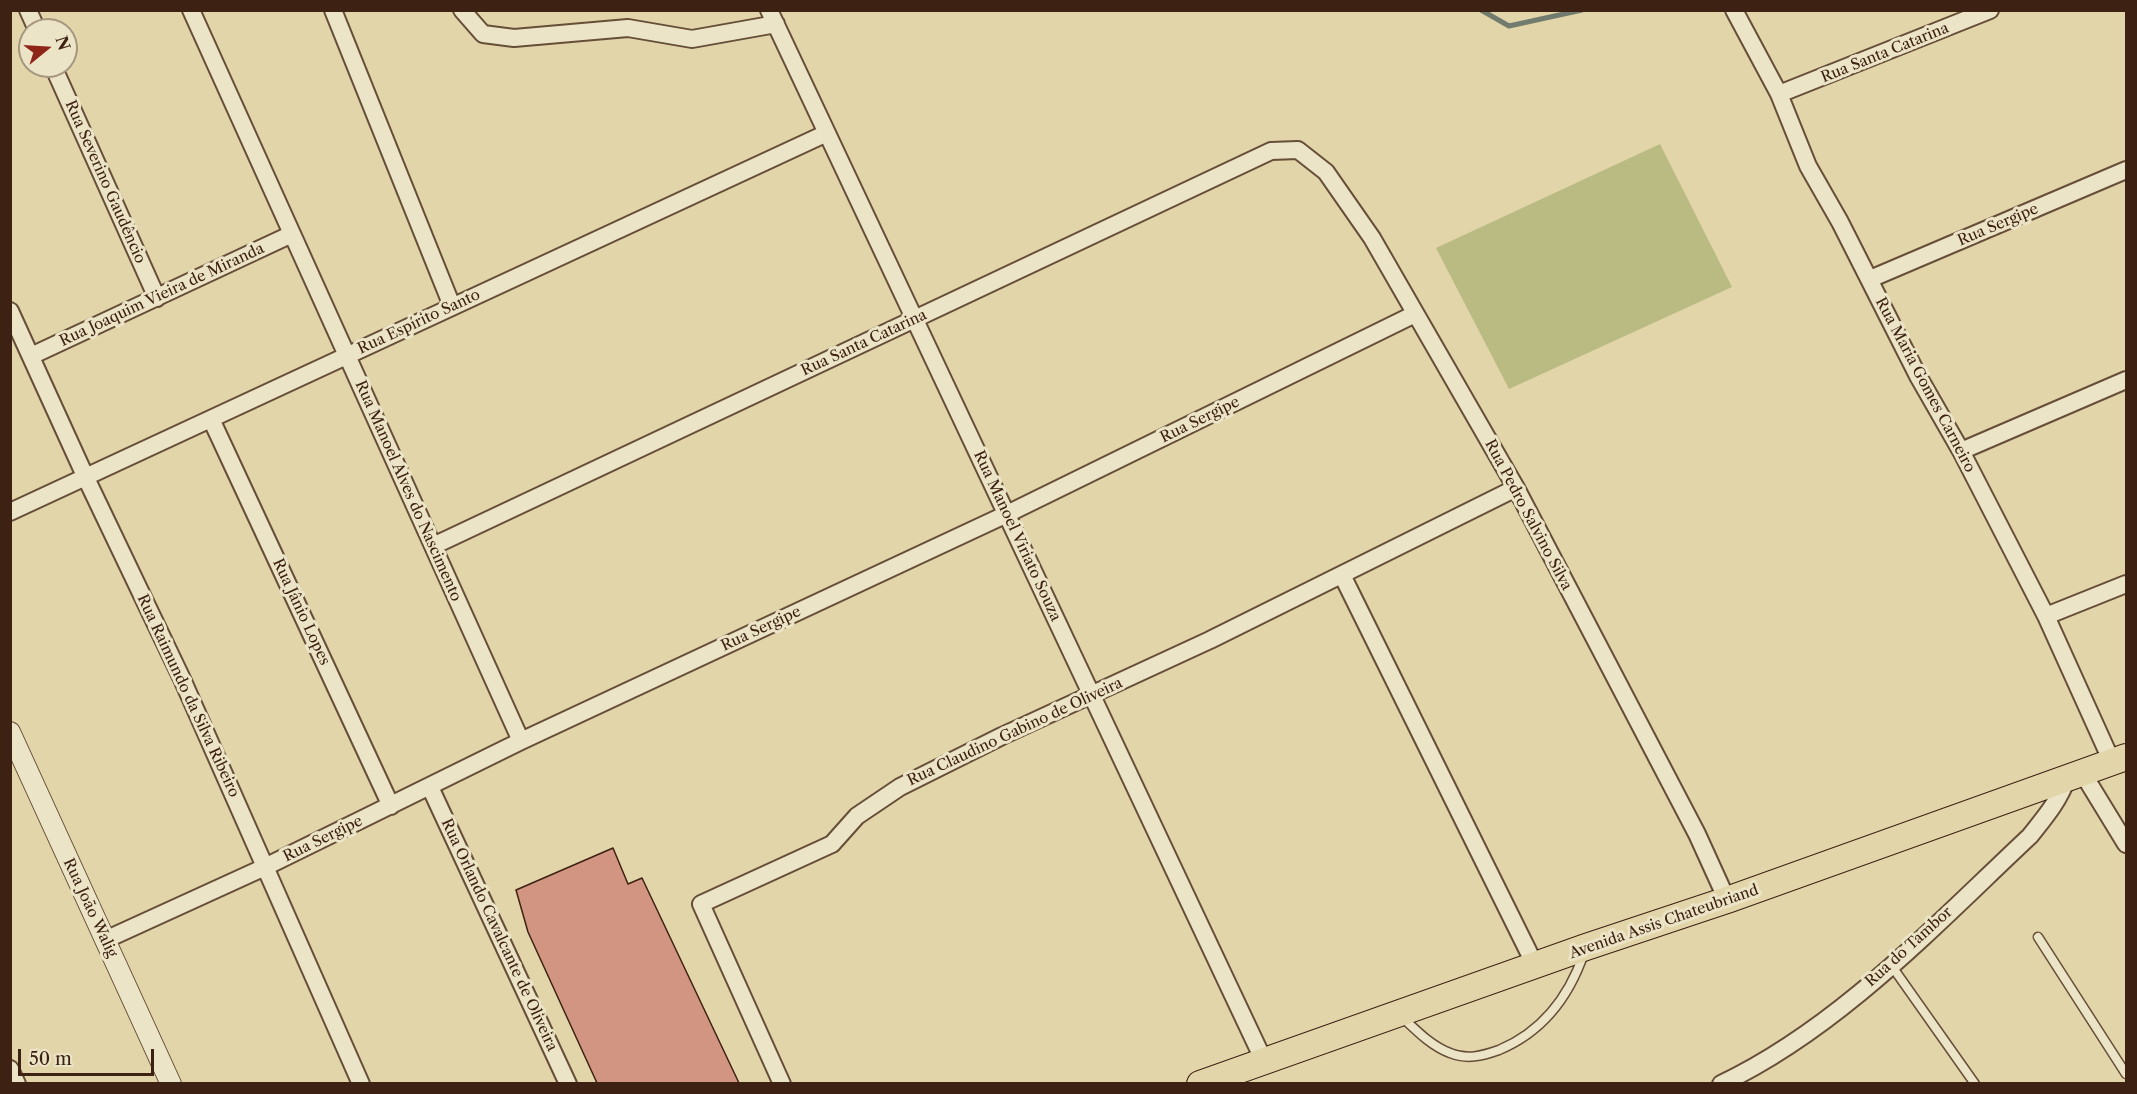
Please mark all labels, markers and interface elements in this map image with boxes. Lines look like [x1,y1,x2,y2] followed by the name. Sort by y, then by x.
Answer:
[18,18,78,78] north arrow
[1818,19,1952,87] street label: Rua Santa Catarina
[52,33,75,53] text: N
[61,98,149,266] street label: Rua Severino Gaudêncio
[1955,200,2041,250] street label: Rua Sergipe
[57,240,267,350] street label: Rua Joaquim Vieira de Miranda
[355,286,483,358] street label: Rua Espírito Santo
[1871,294,1979,476] street label: Rua Maria Gomes Carneiro
[798,306,930,380] street label: Rua Santa Catarina
[351,378,465,604] street label: Rua Manoel Alves do Nascimento
[1157,393,1243,447] street label: Rua Sergipe
[1481,436,1575,594] street label: Rua Pedro Salvino Silva
[969,448,1065,624] street label: Rua Manoel Viriato Souza
[268,556,334,668] street label: Rua Jânio Lopes
[133,592,243,800] street label: Rua Raimundo da Silva Ribeiro
[718,603,804,655] street label: Rua Sergipe
[905,674,1125,790] street label: Rua Claudino Gabino de Oliveira
[280,812,366,866] street label: Rua Sergipe
[437,816,561,1054] street label: Rua Orlando Cavalcante de Oliveira
[59,855,121,961] street label: Rua João Walig
[1567,881,1761,963] street label: Avenida Assis Chateubriand
[1862,903,1956,991] street label: Rua do Tambor
[21,1037,158,1075] scale bar
[29,1048,72,1070] text: 50 m

